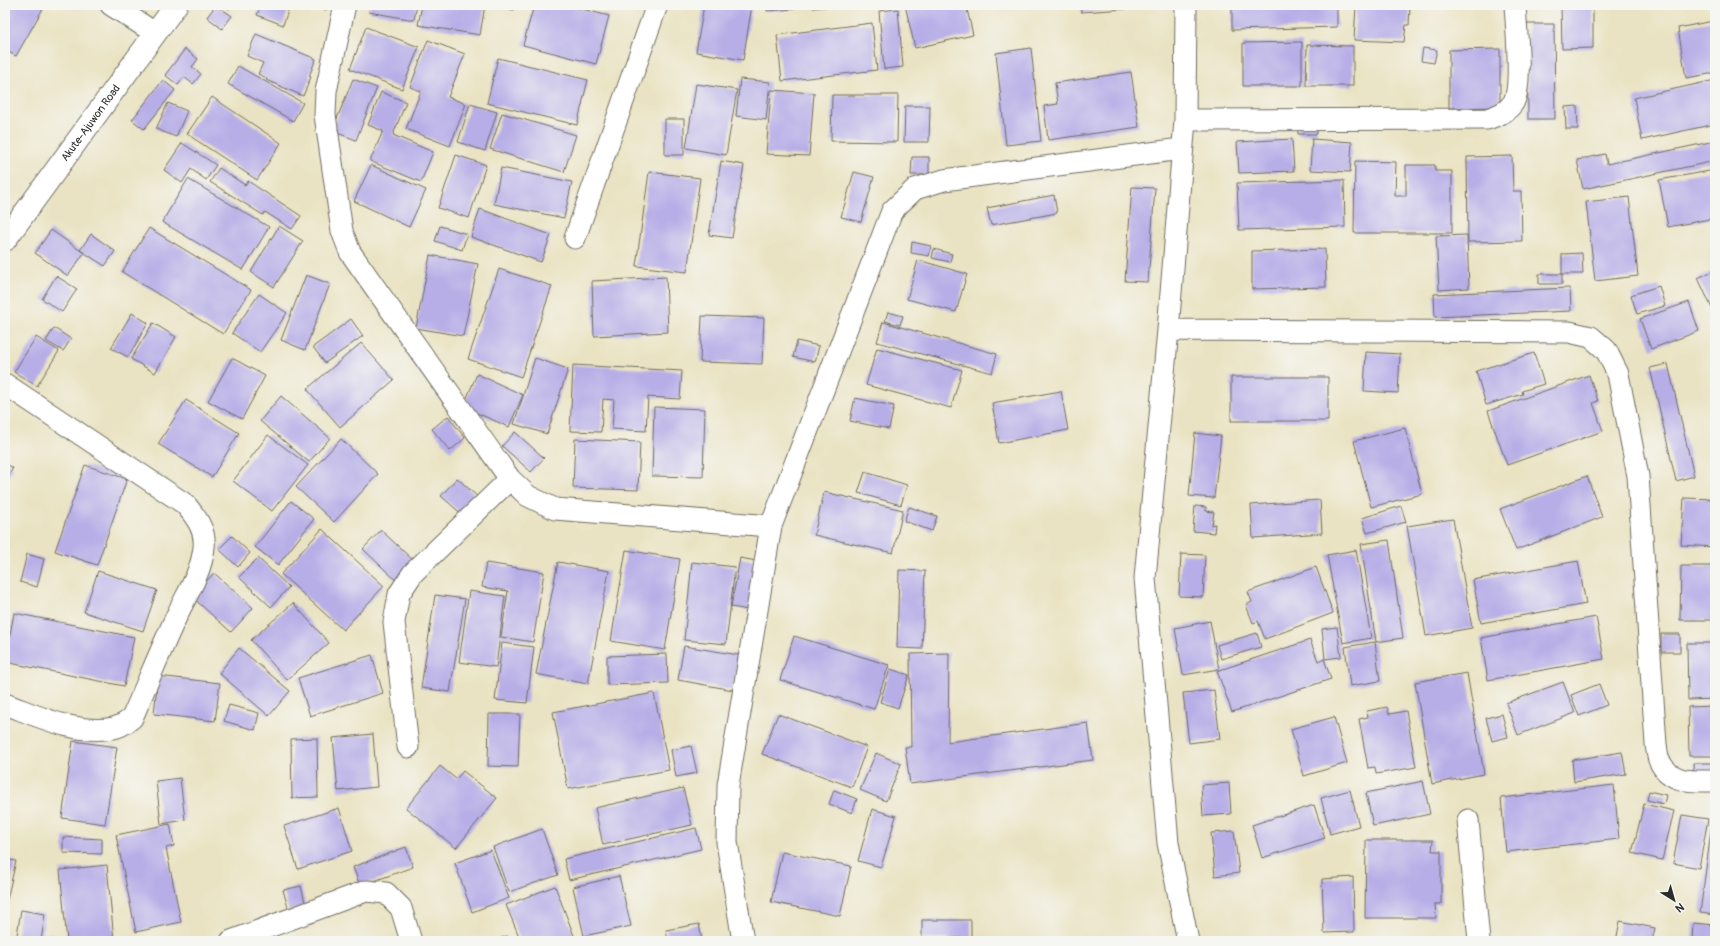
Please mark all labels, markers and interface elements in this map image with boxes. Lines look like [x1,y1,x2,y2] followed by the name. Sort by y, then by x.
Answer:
[59,82,123,164] street label: Akute-Ajuwon Road
[1654,880,1694,920] north arrow
[1672,900,1687,915] text: N

